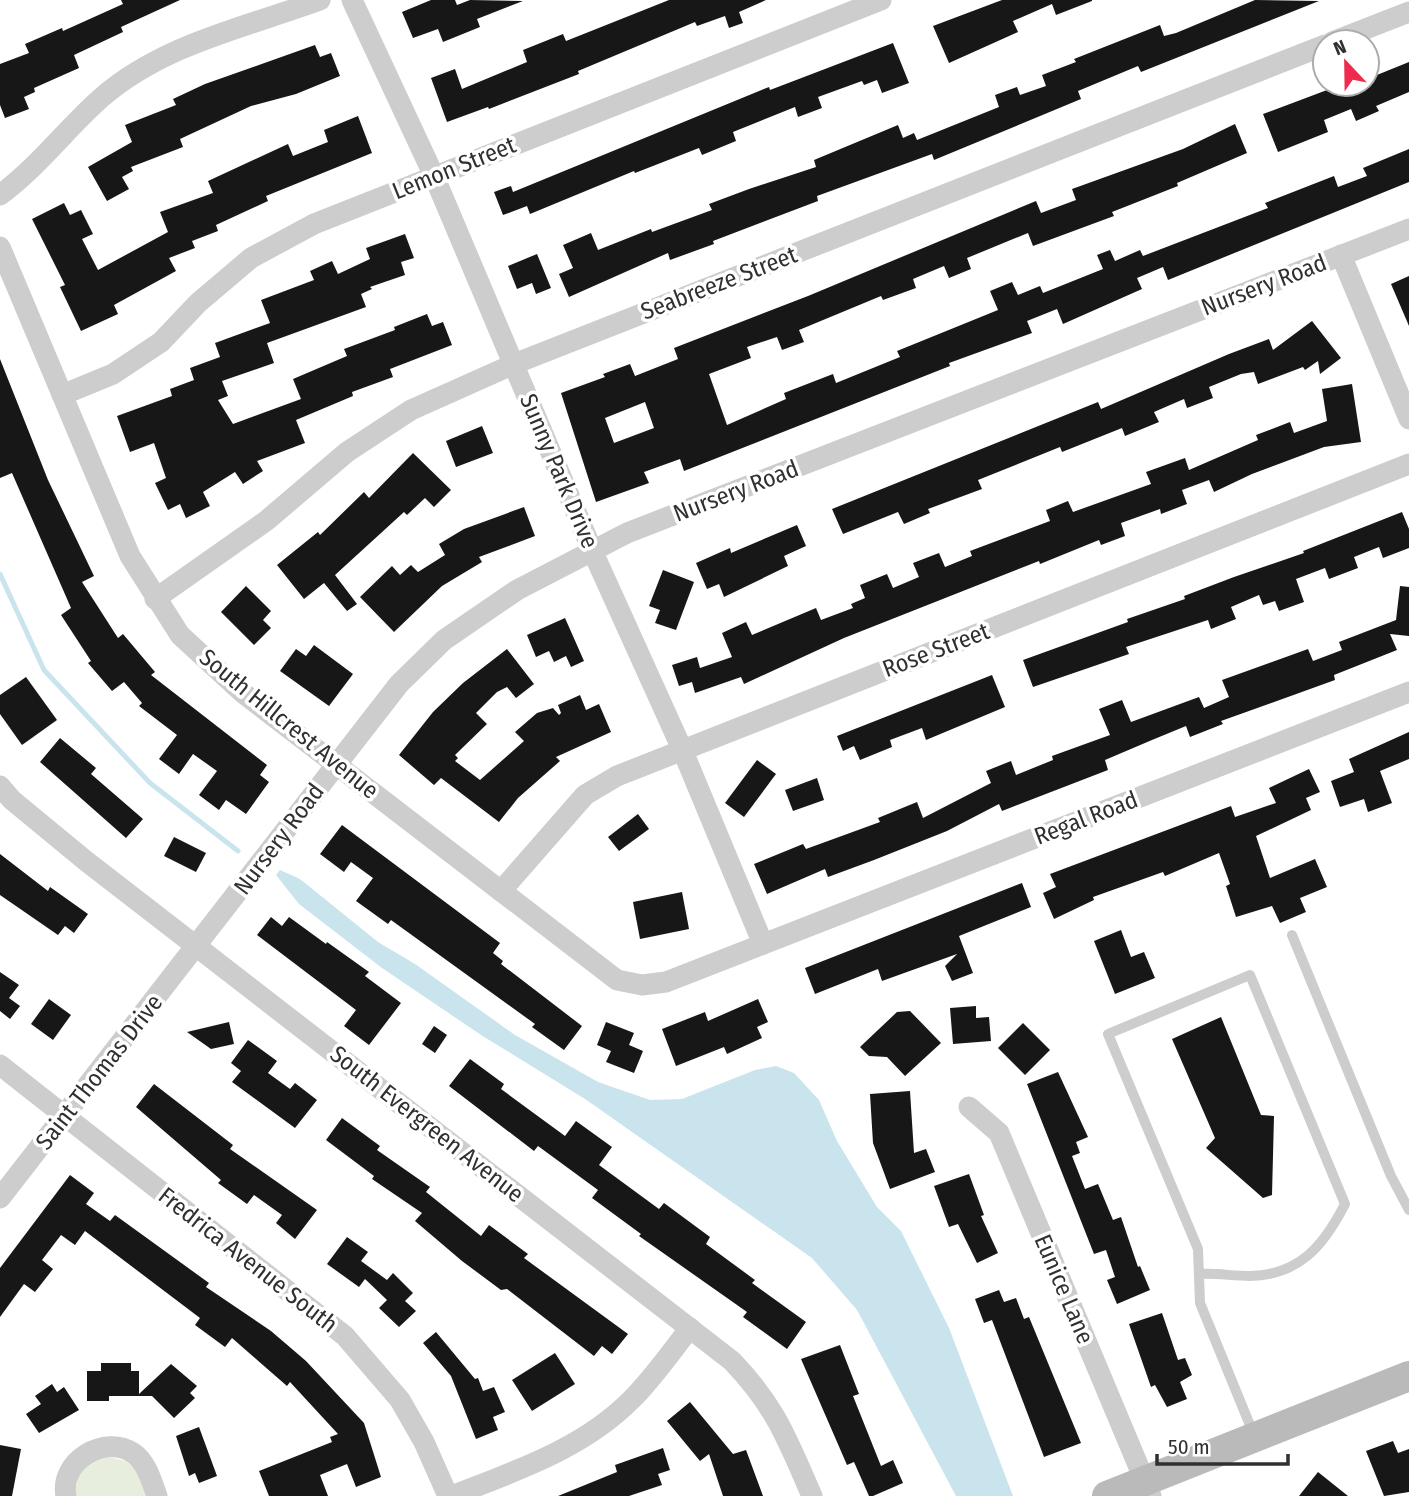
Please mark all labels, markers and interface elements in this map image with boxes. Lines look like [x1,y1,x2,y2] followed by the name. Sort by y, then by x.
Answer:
[1311,28,1381,98] north arrow
[1330,35,1349,60] text: N
[388,131,520,205] street label: Lemon Street
[637,240,801,326] street label: Seabreeze Street
[1197,248,1331,322] street label: Nursery Road
[514,390,604,552] street label: Sunny Park Drive
[669,454,803,528] street label: Nursery Road
[879,617,993,683] street label: Rose Street
[194,643,384,805] street label: South Hillcrest Avenue
[228,778,330,900] street label: Nursery Road
[1030,785,1142,851] street label: Regal Road
[30,989,168,1155] street label: Saint Thomas Drive
[325,1040,529,1208] street label: South Evergreen Avenue
[153,1181,343,1339] street label: Fredrica Avenue South
[1028,1230,1100,1348] street label: Eunice Lane
[1157,1422,1288,1466] scale bar
[1168,1434,1210,1460] text: 50 m

